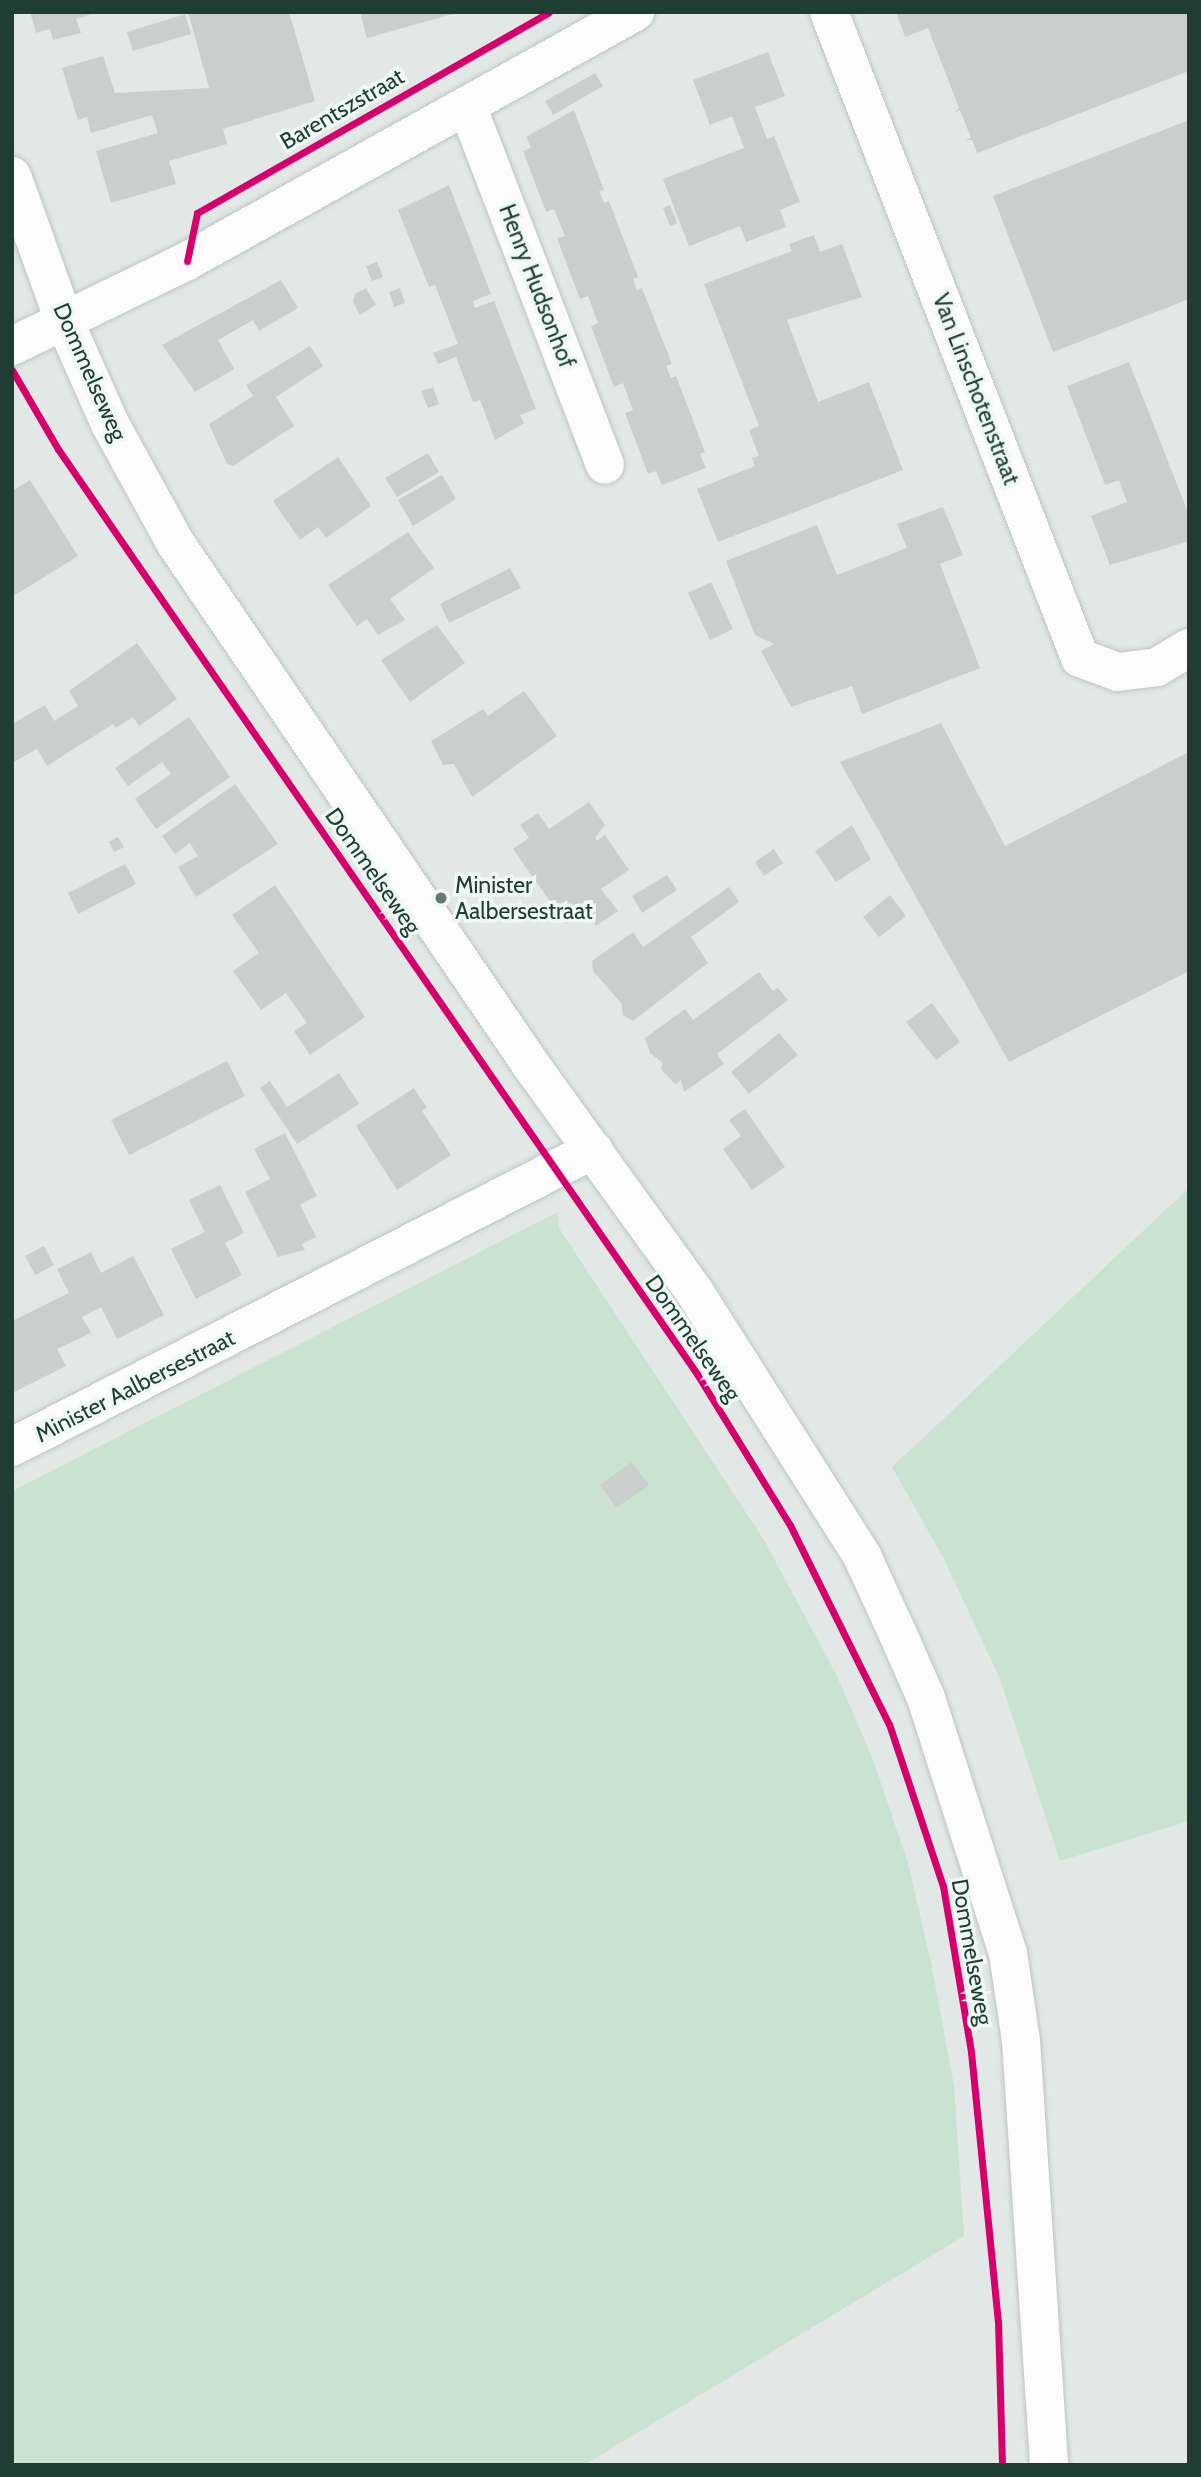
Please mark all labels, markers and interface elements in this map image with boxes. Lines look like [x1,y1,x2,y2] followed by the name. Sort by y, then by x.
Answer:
[275,62,409,156] street label: Barentszstraat
[493,200,581,372] street label: Henry Hudsonhof
[927,289,1025,489] street label: Van Linschotenstraat
[47,299,133,445] street label: Dommelseweg
[319,803,427,939] street label: Dommelseweg
[455,871,593,925] place label: Minister Aalbersestraat
[433,890,449,906] marker: Minister Aalbersestraat
[639,1270,747,1406] street label: Dommelseweg
[31,1324,239,1448] street label: Minister Aalbersestraat
[946,1877,998,2027] street label: Dommelseweg

